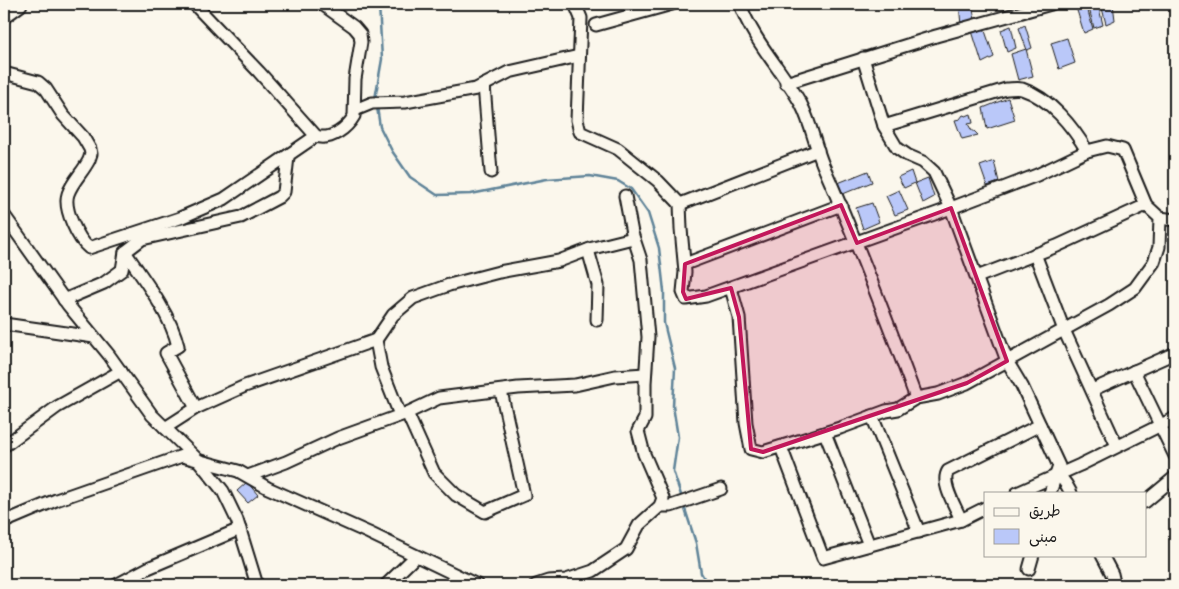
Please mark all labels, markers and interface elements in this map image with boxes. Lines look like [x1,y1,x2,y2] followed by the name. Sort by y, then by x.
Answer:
[984,492,1146,556] legend
[1029,501,1061,522] text: طريق
[1029,527,1057,548] text: مبنى

